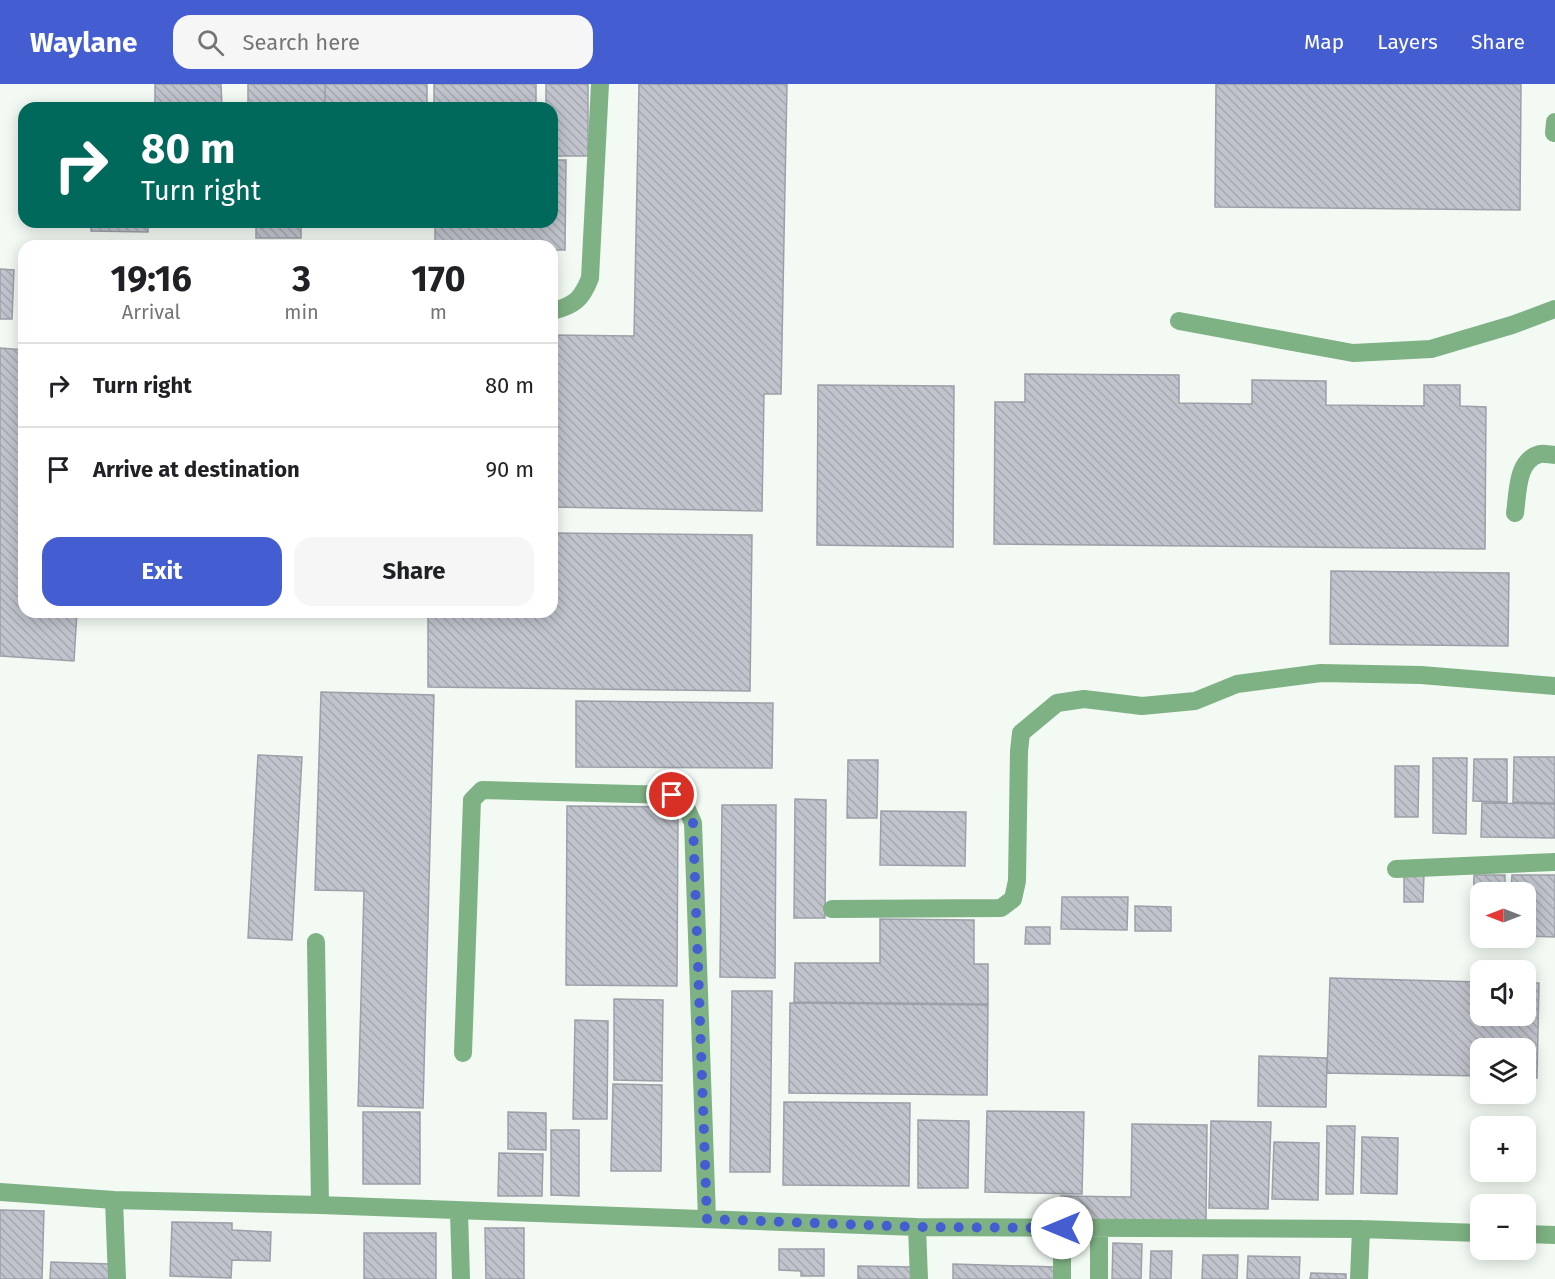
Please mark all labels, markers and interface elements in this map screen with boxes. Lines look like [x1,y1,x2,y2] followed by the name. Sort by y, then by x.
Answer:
[173,15,593,69] search box
[30,26,137,59] text: Waylane
[194,26,227,59] icon: search
[242,29,360,56] text: Search here
[1304,29,1344,55] text: Map
[1377,29,1438,55] text: Layers
[1471,29,1525,55] text: Share
[141,124,235,174] text: 80 m
[42,126,120,204] icon: right
[141,175,261,207] text: Turn right
[110,257,192,301] text: 19:16
[292,257,311,301] text: 3
[411,257,465,301] text: 170
[122,300,180,324] text: Arrival
[284,300,319,324] text: min
[430,300,447,324] text: m
[42,369,75,402] icon: right
[93,372,192,399] text: Turn right
[485,372,534,399] text: 80 m
[42,453,75,486] icon: arrive
[93,456,300,483] text: Arrive at destination
[485,456,534,483] text: 90 m
[42,537,282,606] button: Exit
[294,537,534,606] button: Share
[646,769,697,820] pin
[655,778,688,811] icon: arrive
[1470,882,1536,948] north arrow
[1470,882,1536,1260] map controls
[1470,960,1536,1026] button: sound
[1470,1038,1536,1104] button: layers
[1470,1116,1536,1182] button: +
[1470,1194,1536,1260] button: −
[1030,1196,1094,1260] position arrow

